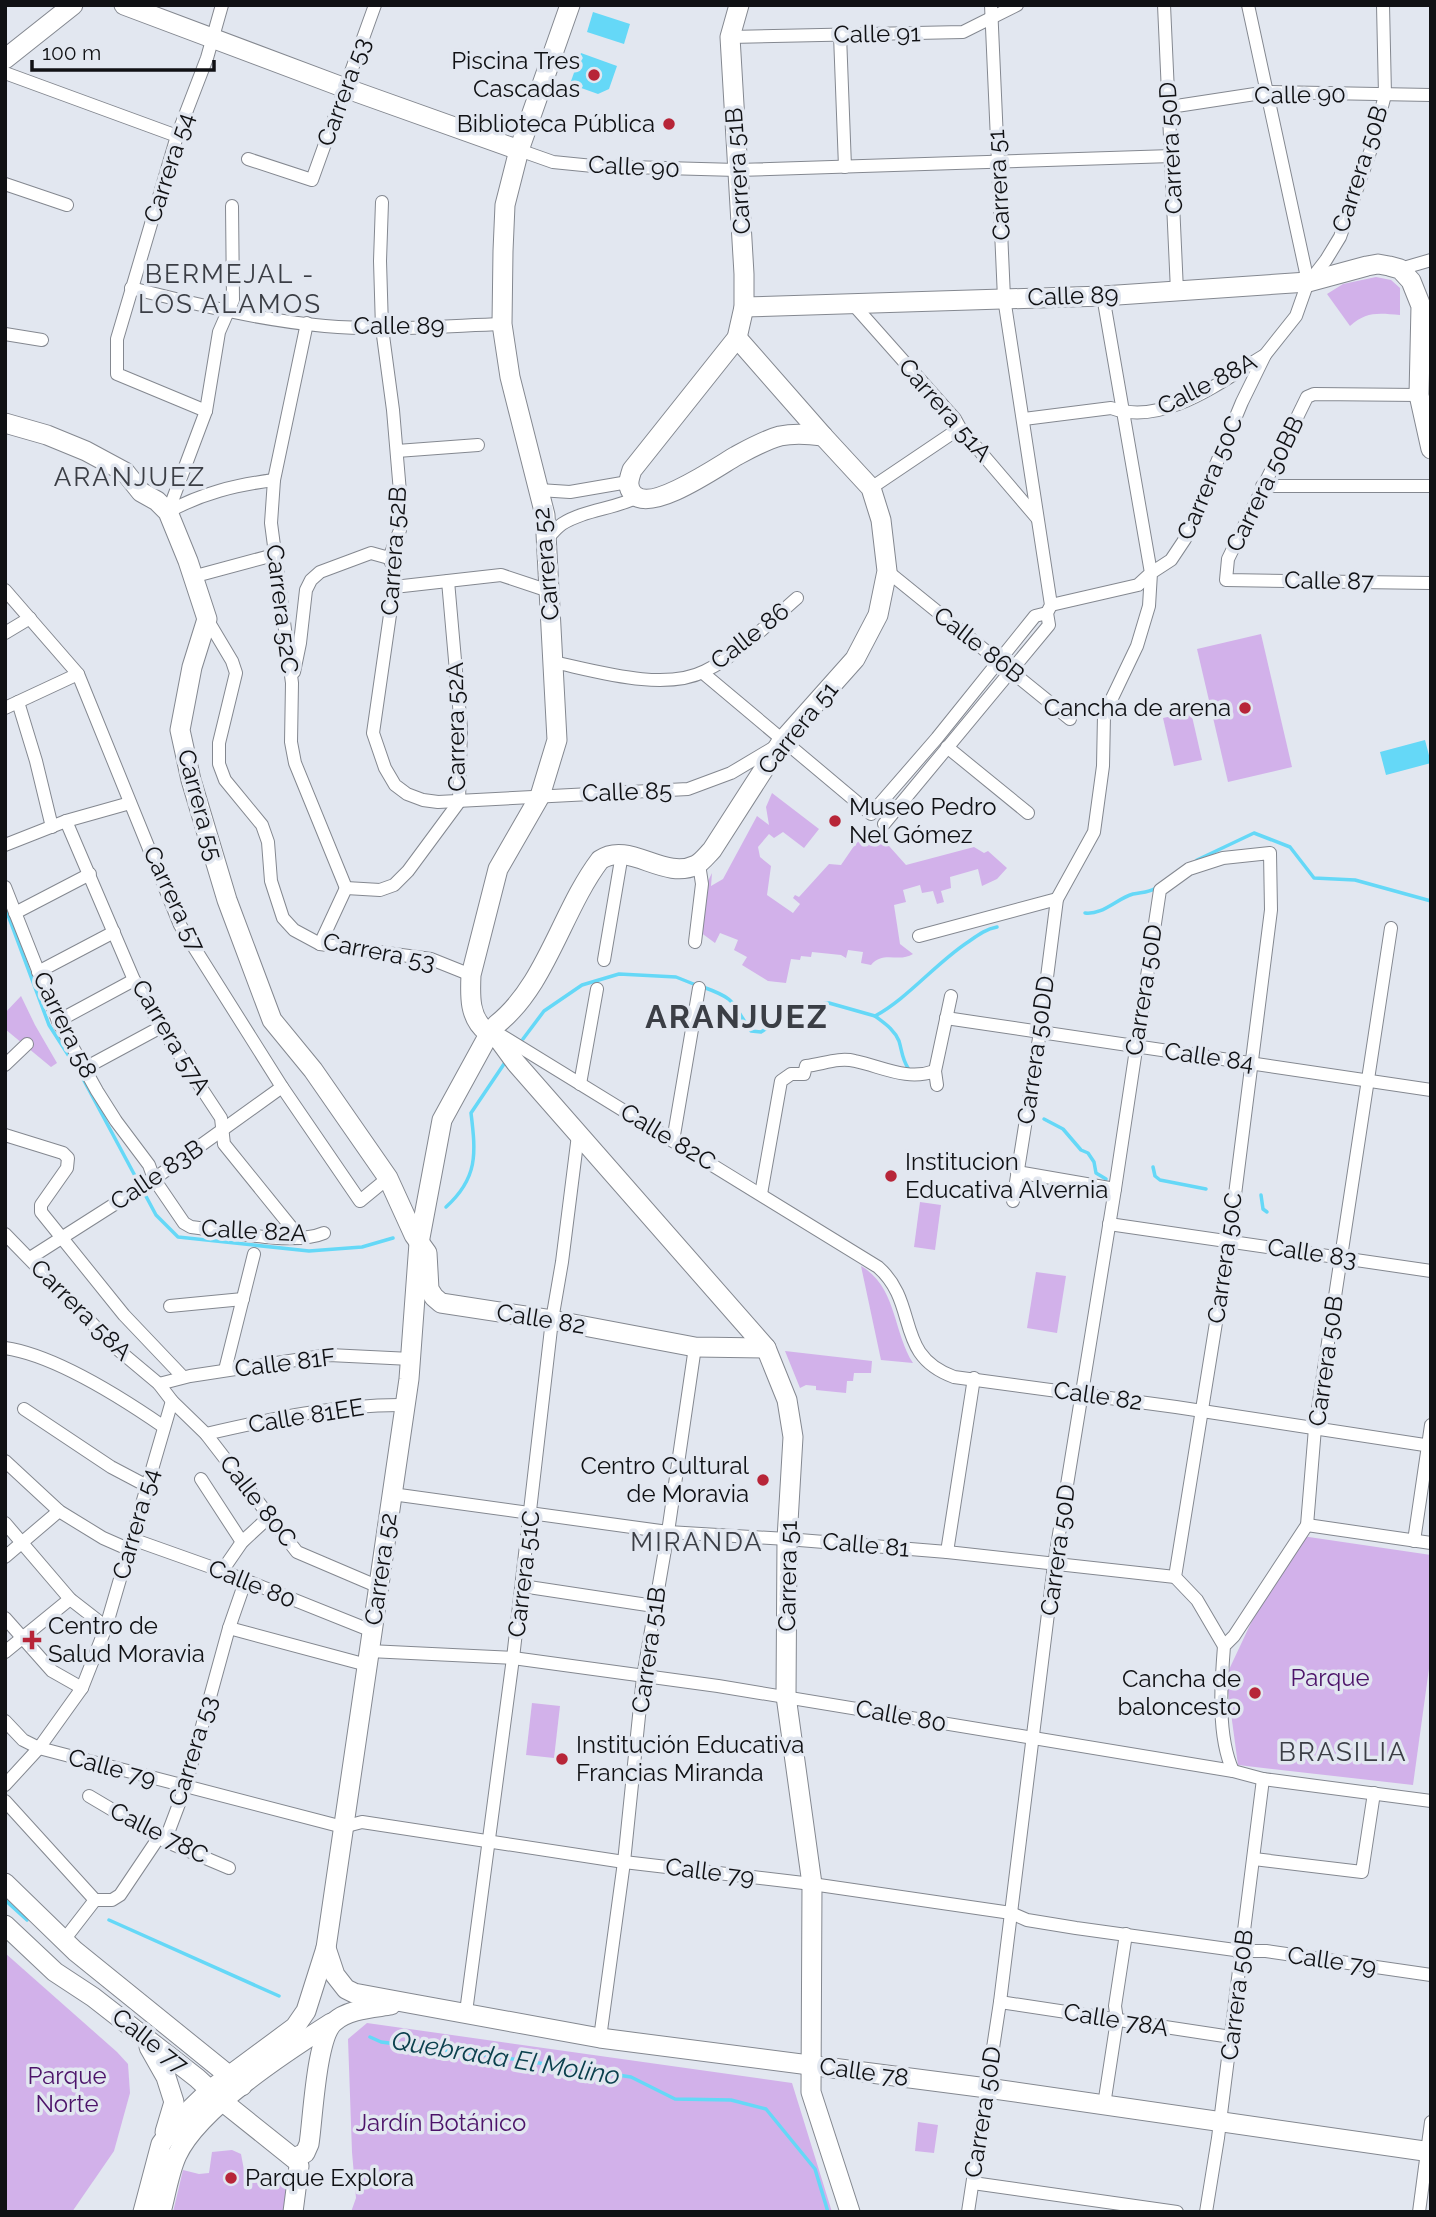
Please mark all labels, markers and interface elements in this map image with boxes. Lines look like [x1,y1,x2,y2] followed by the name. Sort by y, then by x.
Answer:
[833,18,921,49] street label: Calle 91
[32,28,214,72] scale bar
[310,34,377,150] street label: Carrera 53
[42,40,101,65] text: 100 m
[451,46,580,103] place label: Piscina Tres Cascadas
[586,67,602,83] marker: Piscina Tres Cascadas
[1254,79,1346,110] street label: Calle 90
[1153,81,1188,215] street label: Carrera 50D
[1325,102,1394,236] street label: Carrera 50B
[719,107,756,235] street label: Carrera 51B
[137,109,200,226] street label: Carrera 54
[457,109,655,138] place label: Biblioteca Pública
[661,116,677,132] marker: Biblioteca Pública
[981,129,1016,241] street label: Carrera 51
[588,150,681,183] street label: Calle 90
[138,259,322,319] district label: BERMEJAL - LOS ALAMOS
[1027,279,1119,312] street label: Calle 89
[353,311,445,340] street label: Calle 89
[1152,346,1261,421] street label: Calle 88A
[893,352,998,467] street label: Carrera 51A
[1170,411,1249,544] street label: Carrera 50C
[1219,411,1310,556] street label: Carrera 50BB
[54,462,206,492] district label: ARANJUEZ
[375,485,412,616] street label: Carrera 52B
[526,506,565,622] street label: Carrera 52
[260,543,305,675] street label: Carrera 52C
[1284,565,1374,596] street label: Calle 87
[705,596,795,675] street label: Calle 86
[928,600,1031,689] street label: Calle 86B
[440,662,471,792] street label: Carrera 52A
[751,675,844,780] street label: Carrera 51
[1044,693,1231,722] place label: Cancha de arena
[1237,700,1253,716] marker: Cancha de arena
[172,746,229,864] street label: Carrera 55
[581,775,673,808] street label: Calle 85
[849,792,996,849] place label: Museo Pedro Nel Gómez
[827,813,843,829] marker: Museo Pedro Nel Gómez
[137,841,212,956] street label: Carrera 57
[1119,922,1168,1058] street label: Carrera 50D
[321,926,438,977] street label: Carrera 53
[27,967,104,1083] street label: Carrera 58
[126,974,217,1099] street label: Carrera 57A
[1011,974,1060,1126] street label: Carrera 50DD
[645,998,829,1035] district label: ARANJUEZ
[1162,1036,1256,1077] street label: Calle 84
[615,1097,721,1176] street label: Calle 82C
[105,1133,209,1216] street label: Calle 83B
[905,1147,1108,1204] place label: Institucion Educativa Alvernia
[883,1168,899,1184] marker: Institucion Educativa Alvernia
[1201,1191,1248,1325] street label: Carrera 50C
[200,1213,308,1248] street label: Calle 82A
[1266,1232,1359,1273] street label: Calle 83
[25,1253,138,1366] street label: Carrera 58A
[1302,1294,1349,1428] street label: Carrera 50B
[495,1297,588,1340] street label: Calle 82
[233,1342,337,1383] street label: Calle 81F
[1052,1375,1144,1416] street label: Calle 82
[246,1392,366,1439] street label: Calle 81EE
[214,1449,303,1552] street label: Calle 80C
[581,1451,749,1508] place label: Centro Cultural de Moravia
[106,1465,165,1583] street label: Carrera 54
[755,1472,771,1488] marker: Centro Cultural de Moravia
[1034,1482,1081,1618] street label: Carrera 50D
[501,1509,546,1639] street label: Carrera 51C
[358,1511,403,1627] street label: Carrera 52
[772,1520,803,1632] street label: Carrera 51
[821,1526,911,1563] street label: Calle 81
[630,1527,764,1557] district label: MIRANDA
[204,1553,300,1614] street label: Calle 80
[625,1585,672,1715] street label: Carrera 51B
[48,1611,205,1668] place label: Centro de Salud Moravia
[22,1630,42,1650] marker: Centro de Salud Moravia
[1290,1663,1370,1692] park label: Parque
[1117,1664,1241,1721] place label: Cancha de baloncesto
[1247,1685,1263,1701] marker: Cancha de baloncesto
[162,1692,223,1809] street label: Carrera 53
[853,1693,949,1738] street label: Calle 80
[576,1730,804,1787] place label: Institución Educativa Francias Miranda
[1279,1737,1407,1767] district label: BRASILIA
[65,1742,159,1793] street label: Calle 79
[554,1751,570,1767] marker: Institución Educativa Francias Miranda
[105,1795,213,1870] street label: Calle 78C
[664,1852,756,1891] street label: Calle 79
[1214,1928,1259,2062] street label: Carrera 50B
[1286,1940,1378,1981] street label: Calle 79
[1062,1997,1171,2042] street label: Calle 78A
[107,2002,194,2079] street label: Calle 77
[390,2025,622,2091] water label: Quebrada El Molino
[958,2044,1007,2180] street label: Carrera 50D
[818,2051,911,2092] street label: Calle 78
[27,2061,107,2118] park label: Parque Norte
[356,2108,526,2137] park label: Jardín Botánico
[245,2163,414,2192] place label: Parque Explora
[223,2170,239,2186] marker: Parque Explora

